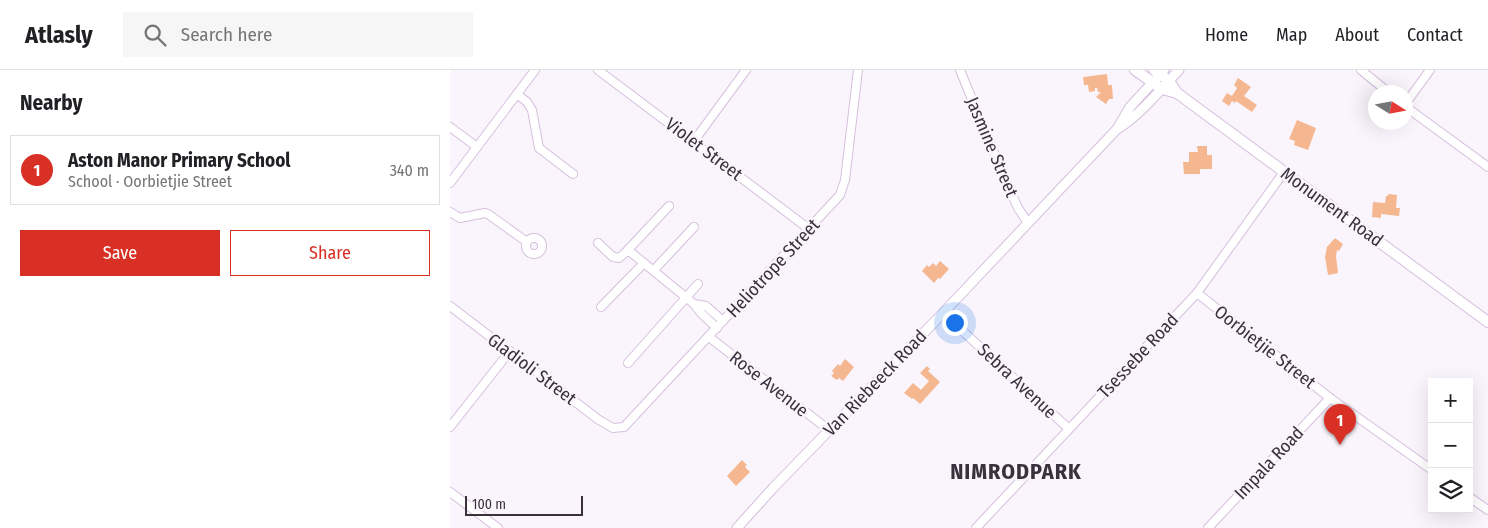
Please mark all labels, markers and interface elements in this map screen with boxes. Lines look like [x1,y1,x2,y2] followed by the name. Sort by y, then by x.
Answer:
[123,12,473,57] search box
[25,21,93,49] text: Atlasly
[141,21,169,49] icon: search
[181,23,272,46] text: Search here
[1205,24,1248,46] text: Home
[1276,24,1307,46] text: Map
[1335,24,1379,46] text: About
[1407,24,1463,46] text: Contact
[1368,85,1413,130] north arrow
[20,90,82,116] text: Nearby
[961,94,1023,200] street label: Jasmine Street
[661,113,747,185] street label: Violet Street
[68,149,290,172] text: Aston Manor Primary School
[34,161,40,180] text: 1
[390,161,429,180] text: 340 m
[1277,163,1387,251] street label: Monument Road
[68,172,232,191] text: School · Oorbietjie Street
[722,214,824,322] street label: Heliotrope Street
[20,230,220,276] button: Save
[230,230,430,276] button: Share
[1210,301,1320,393] street label: Oorbietjie Street
[1093,309,1183,403] street label: Tsessebe Road
[942,310,968,336] your location
[819,325,931,441] street label: Van Riebeeck Road
[483,329,581,410] street label: Gladioli Street
[973,339,1061,423] street label: Sebra Avenue
[725,346,813,422] street label: Rose Avenue
[1428,378,1473,513] map controls
[1428,378,1473,423] button: +
[1324,404,1356,445] pin: 1
[1230,422,1308,504] street label: Impala Road
[1428,423,1473,468] button: −
[950,458,1082,485] district label: NIMRODPARK
[1428,468,1473,513] button: layers
[465,493,582,516] scale bar
[472,496,506,513] text: 100 m

